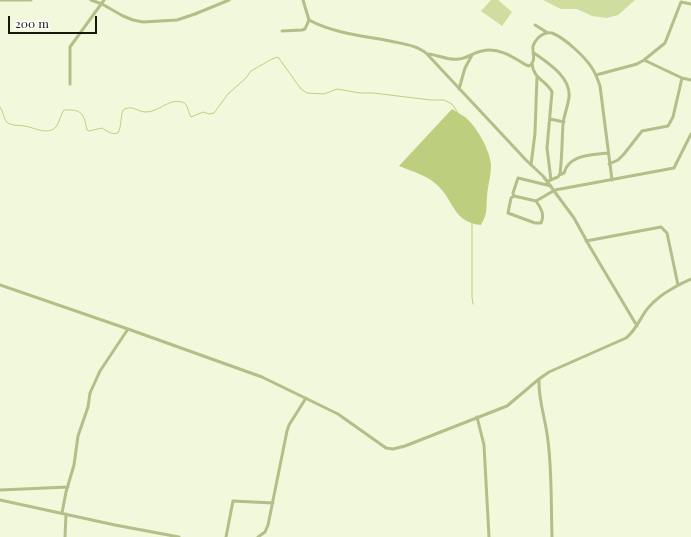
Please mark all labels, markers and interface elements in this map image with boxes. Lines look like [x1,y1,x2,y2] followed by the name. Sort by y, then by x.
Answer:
[10,8,99,34] scale bar
[15,15,49,31] text: 200 m

